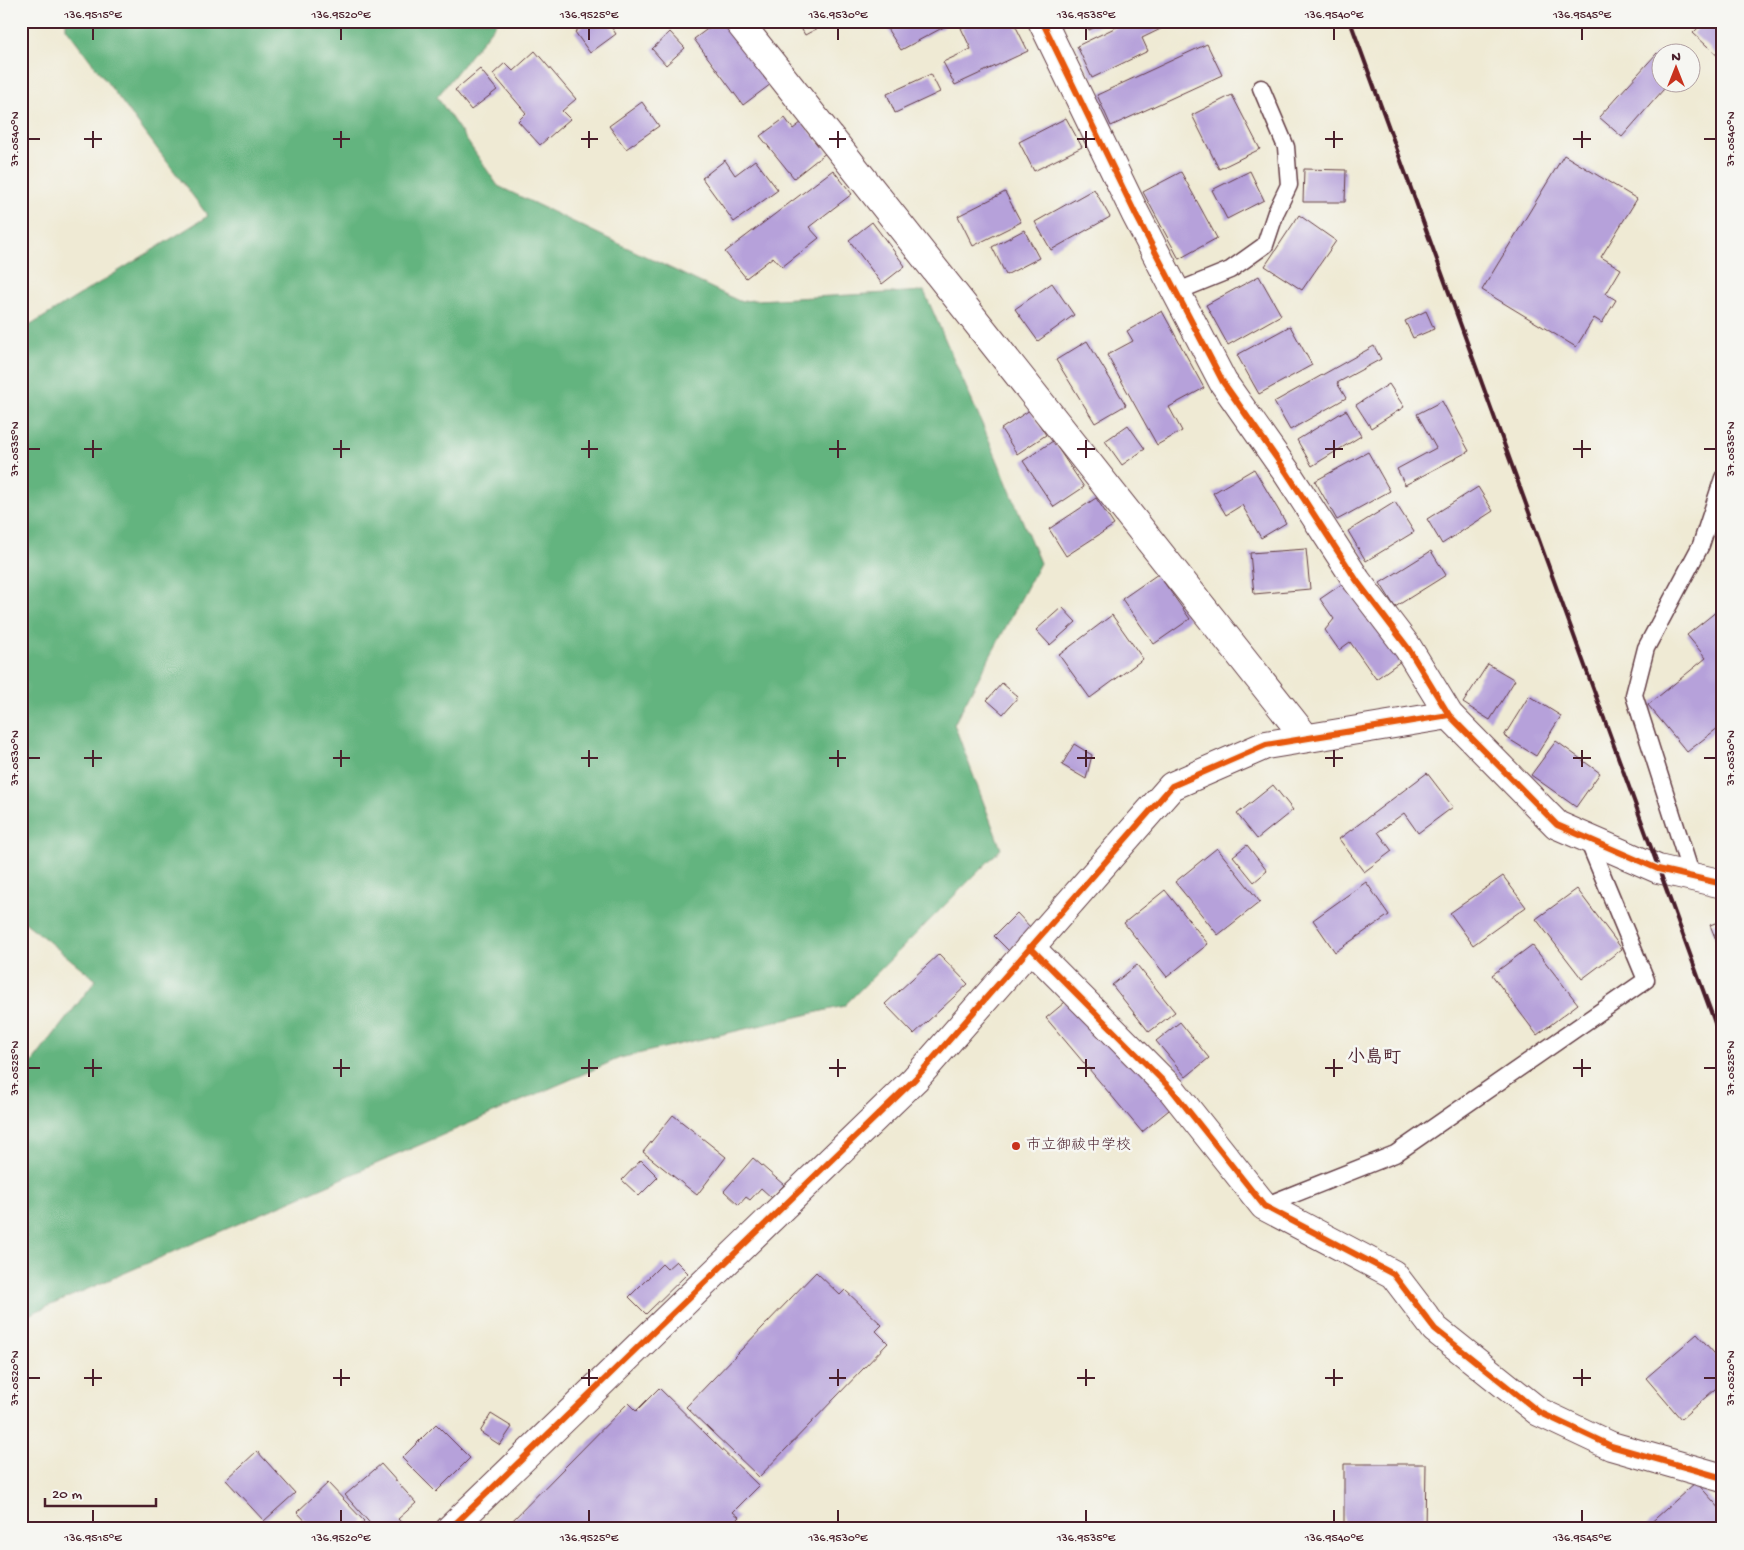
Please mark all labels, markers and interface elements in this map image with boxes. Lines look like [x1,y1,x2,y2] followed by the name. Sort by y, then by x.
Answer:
[63,9,122,23] text: 136.9515°E
[311,9,371,23] text: 136.9520°E
[559,9,619,23] text: 136.9525°E
[807,9,868,23] text: 136.9530°E
[1056,9,1116,23] text: 136.9535°E
[1304,9,1364,23] text: 136.9540°E
[1552,9,1612,23] text: 136.9545°E
[1652,42,1702,92] north arrow
[1671,49,1681,66] text: N
[9,111,23,168] text: 37.0540°N
[1725,111,1739,168] text: 37.0540°N
[9,421,23,478] text: 37.0535°N
[1725,421,1739,478] text: 37.0535°N
[9,730,23,787] text: 37.0530°N
[1725,730,1739,787] text: 37.0530°N
[9,1040,23,1096] text: 37.0525°N
[1725,1040,1739,1096] text: 37.0525°N
[1347,1047,1401,1069] district label: 小島町
[1026,1136,1131,1155] place label: 市立御祓中学校
[1010,1140,1022,1152] marker: 市立御祓中学校
[9,1350,23,1407] text: 37.0520°N
[1725,1350,1739,1407] text: 37.0520°N
[45,1475,156,1507] scale bar
[52,1486,82,1504] text: 20 m
[63,1532,122,1546] text: 136.9515°E
[311,1532,371,1546] text: 136.9520°E
[559,1532,619,1546] text: 136.9525°E
[807,1532,868,1546] text: 136.9530°E
[1056,1532,1116,1546] text: 136.9535°E
[1304,1532,1364,1546] text: 136.9540°E
[1552,1532,1612,1546] text: 136.9545°E

